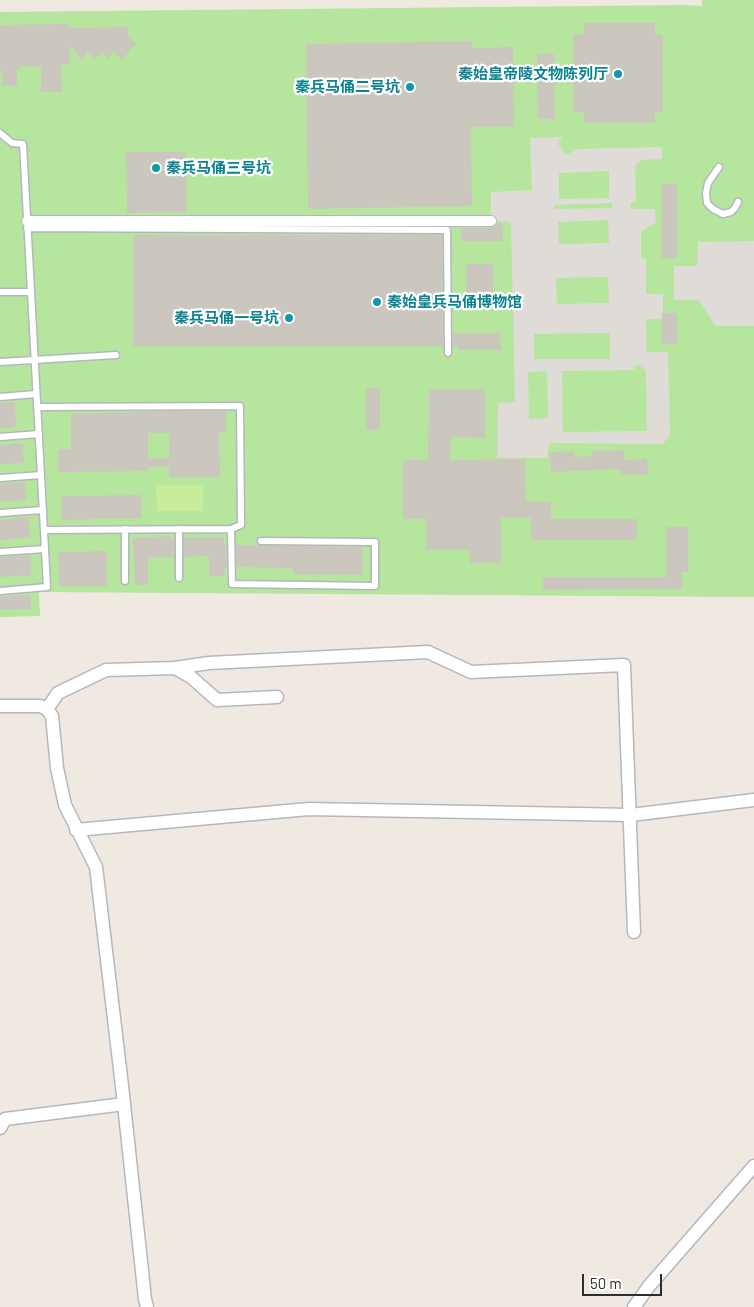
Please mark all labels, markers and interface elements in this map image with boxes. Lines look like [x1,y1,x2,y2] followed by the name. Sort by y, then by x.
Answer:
[458,65,608,83] place label: 秦始皇帝陵文物陈列厅
[612,68,624,80] marker: 秦始皇帝陵文物陈列厅
[295,78,400,96] place label: 秦兵马俑二号坑
[404,81,416,93] marker: 秦兵马俑二号坑
[166,159,271,177] place label: 秦兵马俑三号坑
[150,162,162,174] marker: 秦兵马俑三号坑
[387,293,522,311] place label: 秦始皇兵马俑博物馆
[371,296,383,308] marker: 秦始皇兵马俑博物馆
[174,309,279,327] place label: 秦兵马俑一号坑
[283,312,295,324] marker: 秦兵马俑一号坑
[584,1264,664,1296] scale bar
[590,1274,622,1292] text: 50 m

